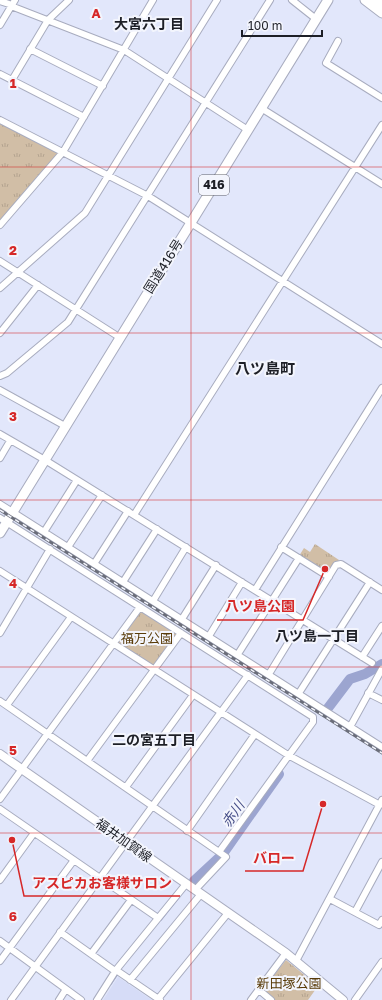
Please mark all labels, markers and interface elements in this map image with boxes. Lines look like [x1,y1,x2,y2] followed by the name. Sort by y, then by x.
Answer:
[91,5,101,21] text: A
[242,12,322,38] scale bar
[114,15,184,32] district label: 大宮六丁目
[248,18,282,33] text: 100 m
[10,75,17,91] text: 1
[199,175,229,195] road number: 416
[140,236,186,296] street label: 国道416号
[9,242,17,258] text: 2
[235,359,295,377] district label: 八ツ島町
[9,408,17,424] text: 3
[9,575,17,591] text: 4
[217,594,303,620] callout: 八ツ島公園
[225,597,295,614] text: 八ツ島公園
[275,627,359,644] district label: 八ツ島一丁目
[121,630,173,646] park label: 福万公園
[112,731,196,748] district label: 二の宮五丁目
[9,742,17,758] text: 5
[218,796,249,830] water label: 赤川
[93,815,155,865] street label: 福井加賀線
[245,845,303,871] callout: バロー
[253,849,295,866] text: バロー
[24,870,180,896] callout: アスピカお客様サロン
[32,874,172,891] text: アスピカお客様サロン
[9,908,17,924] text: 6
[256,975,322,991] park label: 新田塚公園

